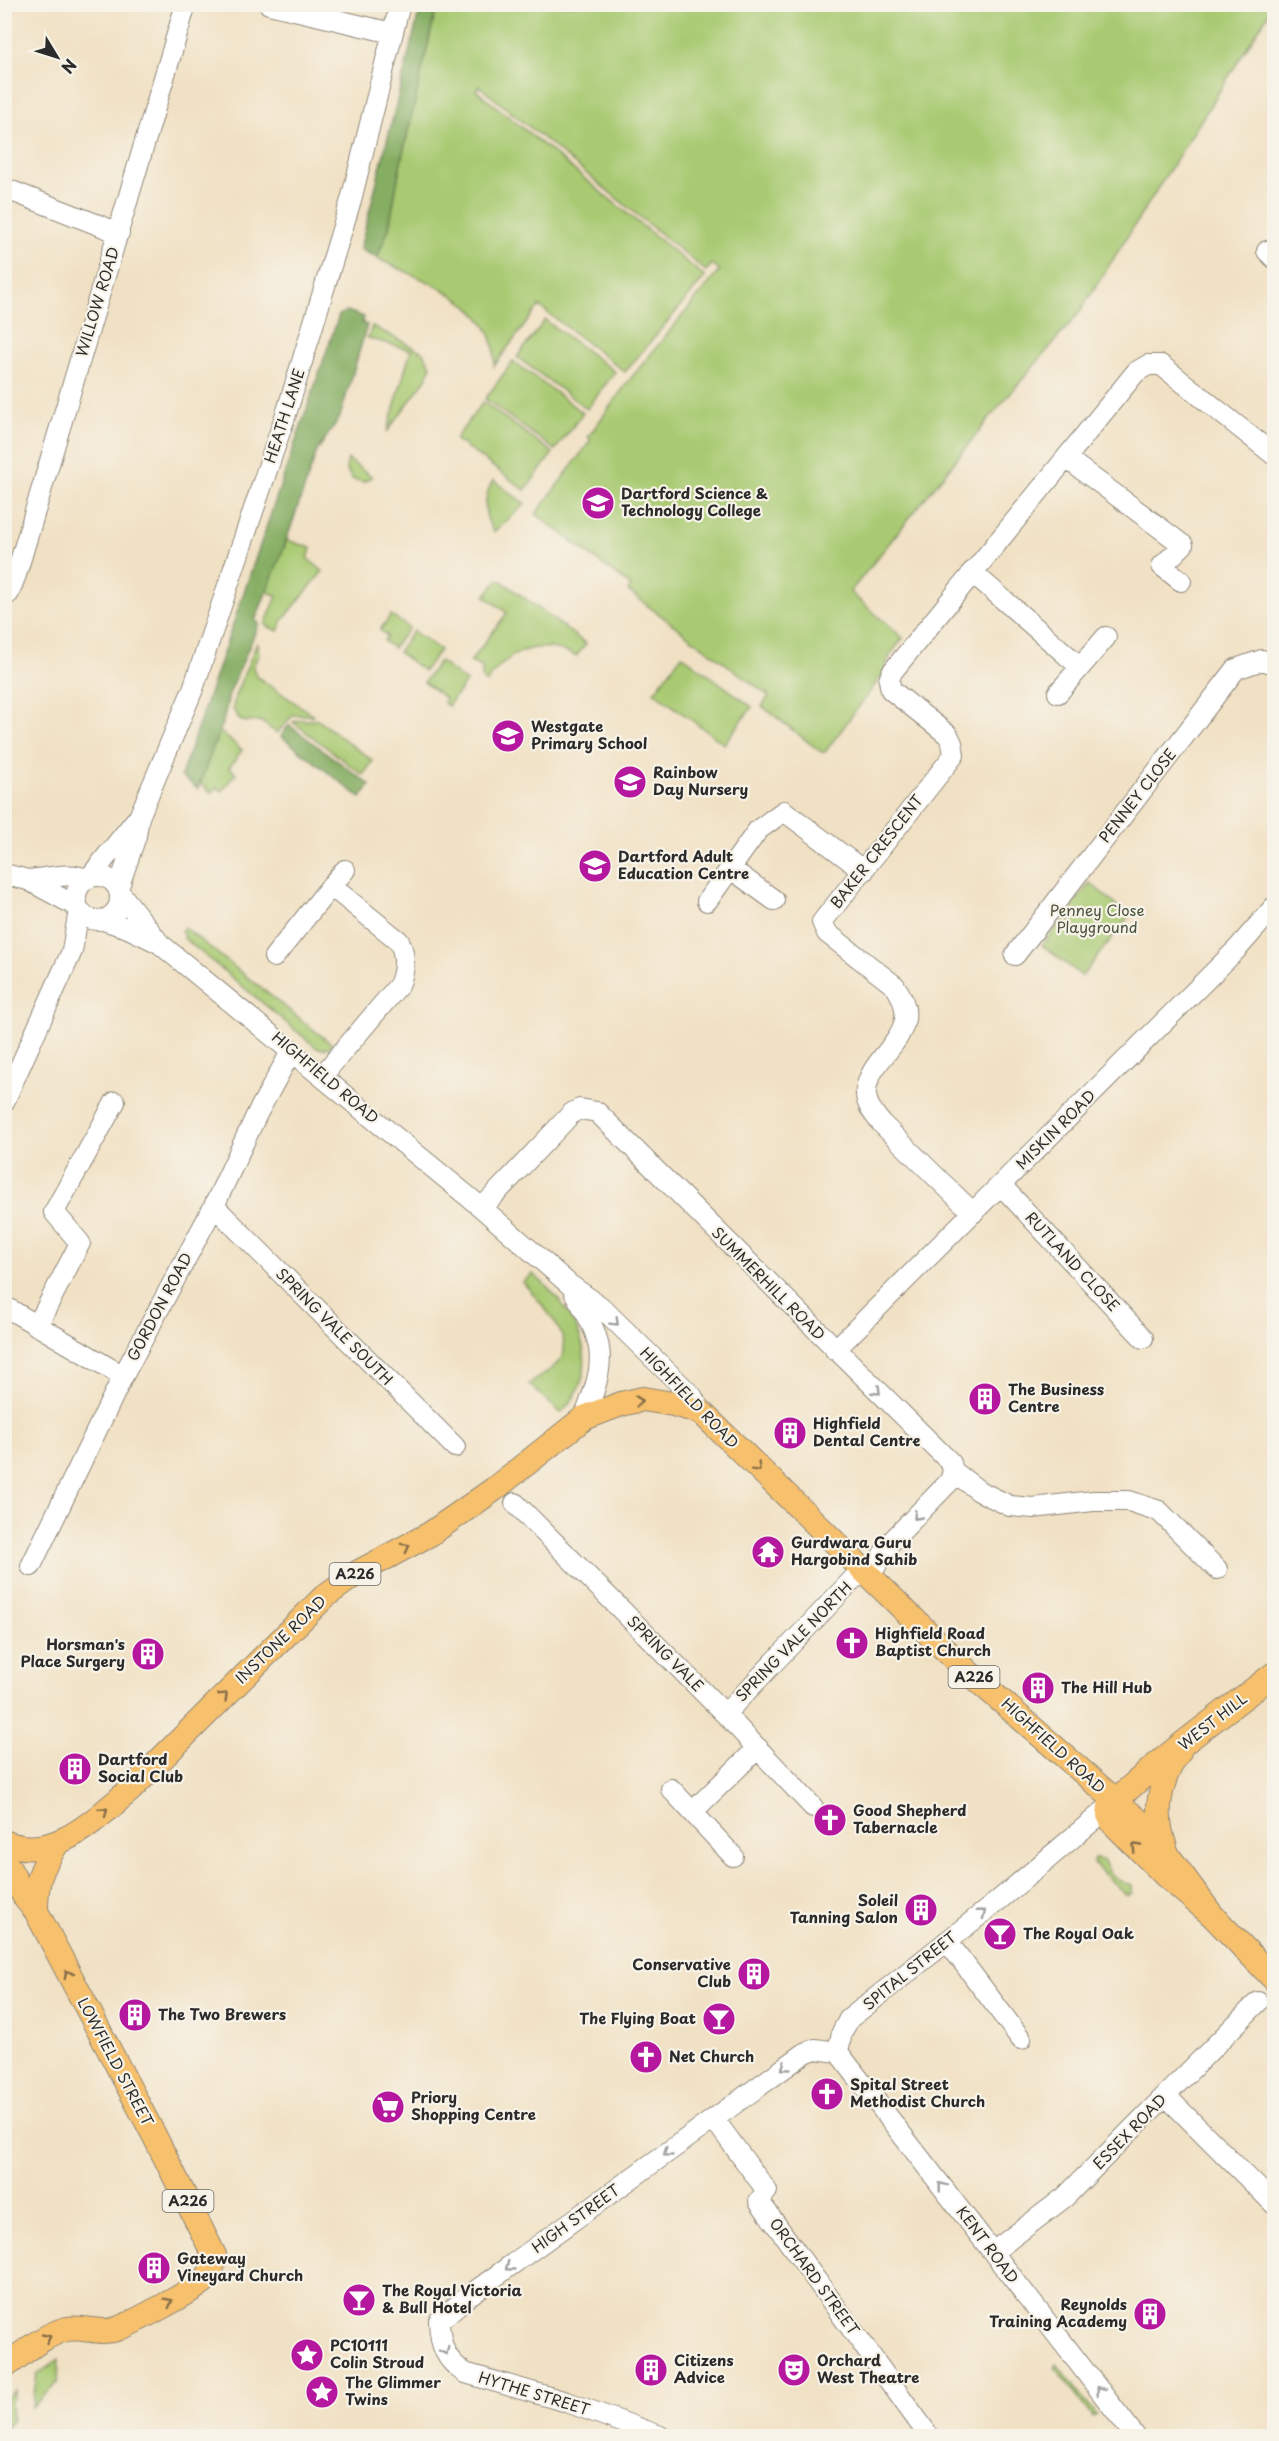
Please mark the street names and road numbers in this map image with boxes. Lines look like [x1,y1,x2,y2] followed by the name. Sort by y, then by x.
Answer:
[69,244,124,359] street label: WILLOW ROAD
[257,365,310,466] street label: HEATH LANE
[1092,743,1181,847] street label: PENNEY CLOSE
[824,789,928,913] street label: BAKER CRESCENT
[268,1025,384,1128] street label: HIGHFIELD ROAD
[1010,1084,1100,1174] street label: MISKIN ROAD
[1021,1206,1126,1316] street label: RUTLAND CLOSE
[707,1221,831,1345] street label: SUMMERHILL ROAD
[120,1248,197,1365] street label: GORDON ROAD
[271,1262,399,1390] street label: SPRING VALE SOUTH
[636,1341,745,1453] street label: HIGHFIELD ROAD
[330,1563,380,1585] road number: A226
[729,1576,857,1706] street label: SPRING VALE NORTH
[229,1589,331,1688] street label: INSTONE ROAD
[623,1609,710,1696] street label: SPRING VALE
[948,1666,1000,1688] road number: A226
[1173,1687,1251,1755] street label: WEST HILL
[997,1692,1111,1798] street label: HIGHFIELD ROAD
[857,1924,962,2015] street label: SPITAL STREET
[73,1993,160,2130] street label: LOWFIELD STREET
[1087,2088,1171,2174] street label: ESSEX ROAD
[526,2177,625,2258] street label: HIGH STREET
[162,2190,213,2212] road number: A226
[951,2201,1025,2288] street label: KENT ROAD
[765,2213,866,2340] street label: ORCHARD STREET
[476,2365,594,2421] street label: HYTHE STREET

